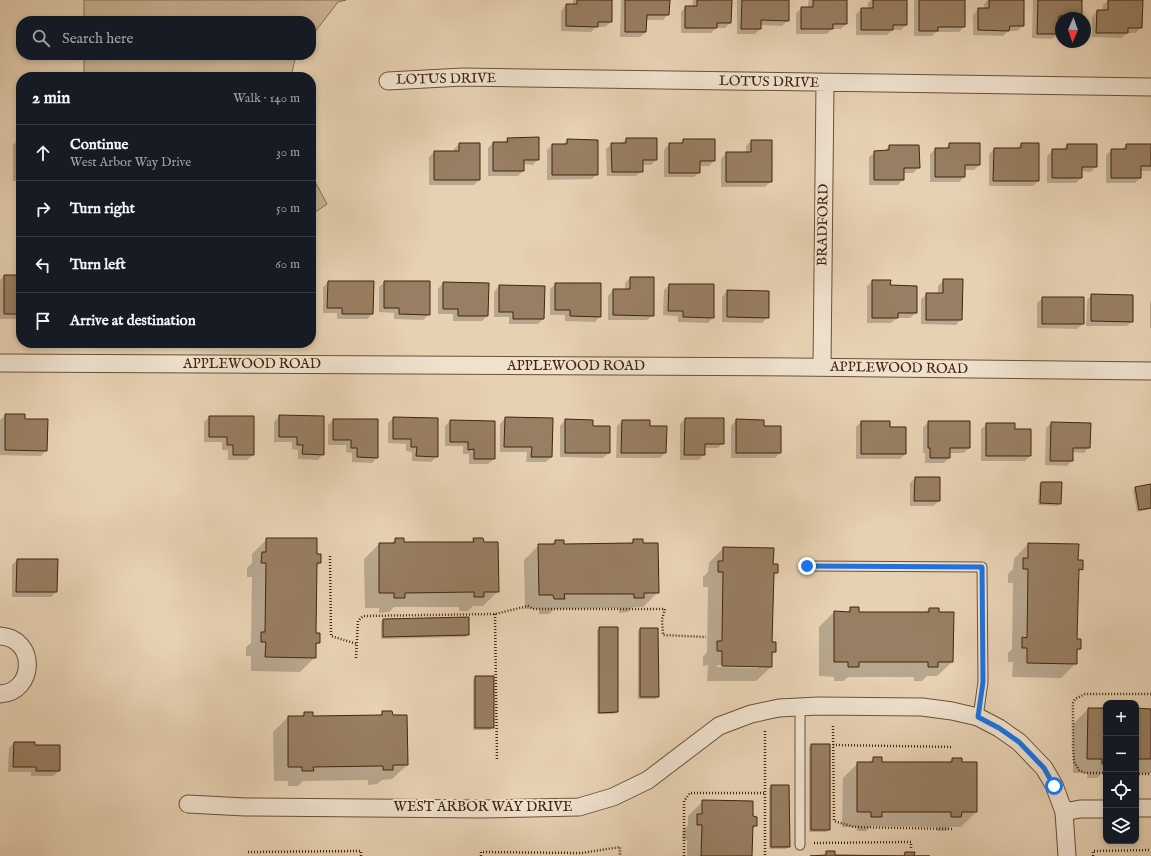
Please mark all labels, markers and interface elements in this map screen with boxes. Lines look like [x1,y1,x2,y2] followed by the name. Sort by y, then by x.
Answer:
[1055,12,1091,48] north arrow
[16,16,316,60] search box
[30,27,52,49] icon: search
[62,29,133,48] text: Search here
[396,69,497,89] street label: LOTUS DRIVE
[719,72,820,92] street label: LOTUS DRIVE
[32,88,70,109] text: 2 min
[233,90,300,107] text: Walk · 140 m
[70,135,128,154] text: Continue
[32,142,54,164] icon: ahead
[276,144,300,161] text: 30 m
[70,154,191,171] text: West Arbor Way Drive
[813,184,833,266] street label: BRADFORD
[32,198,54,220] icon: right
[70,199,135,218] text: Turn right
[276,200,300,217] text: 50 m
[32,254,54,276] icon: left
[70,255,126,274] text: Turn left
[275,256,300,273] text: 60 m
[32,310,54,332] icon: arrive
[70,311,196,330] text: Arrive at destination
[182,355,321,373] street label: APPLEWOOD ROAD
[506,357,645,375] street label: APPLEWOOD ROAD
[829,358,968,378] street label: APPLEWOOD ROAD
[798,557,816,575] route end
[1103,700,1139,844] map controls
[1103,700,1139,736] button: +
[1103,736,1139,772] button: −
[1103,772,1139,808] button: locate
[1045,777,1063,795] route start
[394,798,573,816] street label: WEST ARBOR WAY DRIVE
[1103,808,1139,844] button: layers

